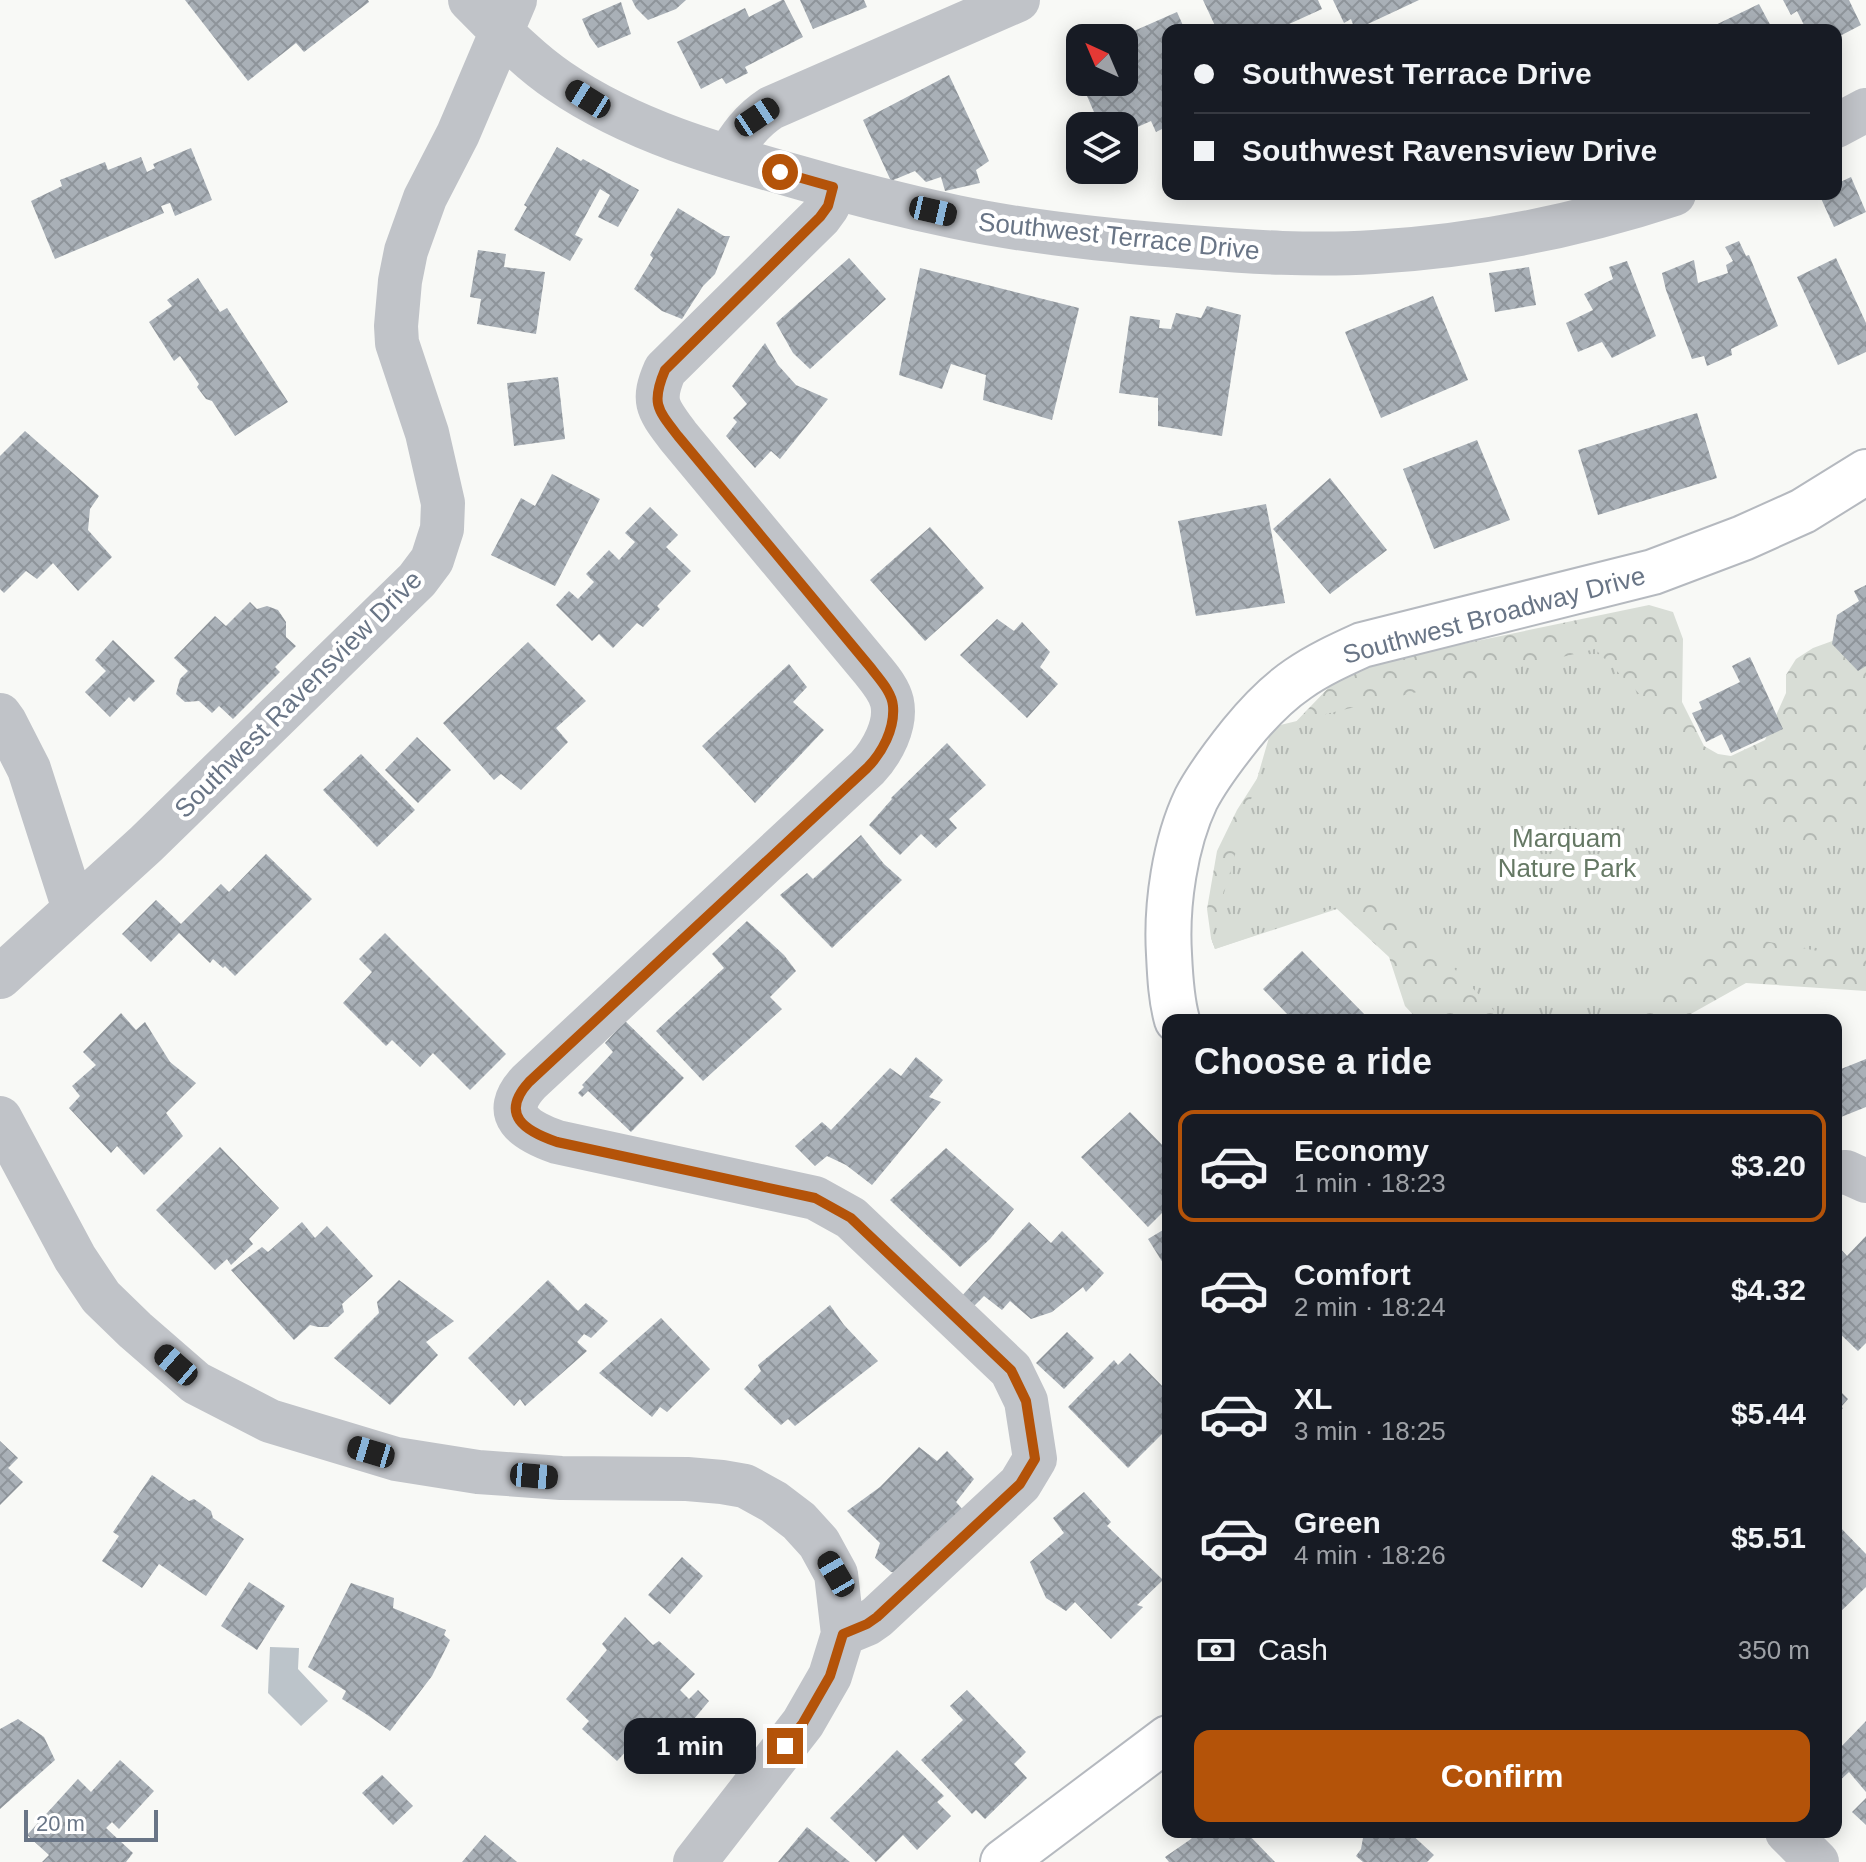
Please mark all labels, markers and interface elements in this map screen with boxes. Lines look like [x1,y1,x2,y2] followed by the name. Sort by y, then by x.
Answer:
[1066,24,1138,96] north arrow
[1066,24,1138,184] map controls
[1242,57,1592,90] text: Southwest Terrace Drive
[561,76,615,122] car
[730,94,784,140] car
[1066,112,1138,184] button: layers
[1242,134,1657,167] text: Southwest Ravensview Drive
[762,154,798,190] route start
[907,194,959,228] car
[977,206,1261,266] street label: Southwest Terrace Drive
[1339,560,1649,670] street label: Southwest Broadway Drive
[168,564,428,824] street label: Southwest Ravensview Drive
[1498,823,1637,883] park label: Marquam Nature Park
[1194,1041,1432,1082] text: Choose a ride
[1198,1130,1270,1202] icon: car
[1294,1134,1429,1167] text: Economy
[1731,1149,1806,1182] text: $3.20
[1294,1168,1446,1198] text: 1 min · 18:23
[1198,1254,1270,1326] icon: car
[1294,1258,1411,1291] text: Comfort
[1731,1273,1806,1306] text: $4.32
[1294,1292,1446,1322] text: 2 min · 18:24
[150,1340,202,1390] car
[1198,1378,1270,1450] icon: car
[1294,1382,1332,1415] text: XL
[1731,1397,1806,1430] text: $5.44
[1294,1416,1446,1446] text: 3 min · 18:25
[345,1434,397,1470] car
[509,1462,559,1490] car
[1198,1502,1270,1574] icon: car
[1294,1506,1381,1539] text: Green
[1731,1521,1806,1554] text: $5.51
[1294,1540,1446,1570] text: 4 min · 18:26
[814,1547,858,1601] car
[1194,1628,1238,1672] icon: cash
[1258,1633,1328,1666] text: Cash
[1738,1635,1810,1665] text: 350 m
[625,1718,757,1774] callout: 1 min
[767,1728,803,1764] route end
[1194,1730,1810,1822] button: Confirm
[656,1731,724,1761] text: 1 min
[24,1806,158,1842] scale bar
[36,1811,85,1836] text: 20 m

